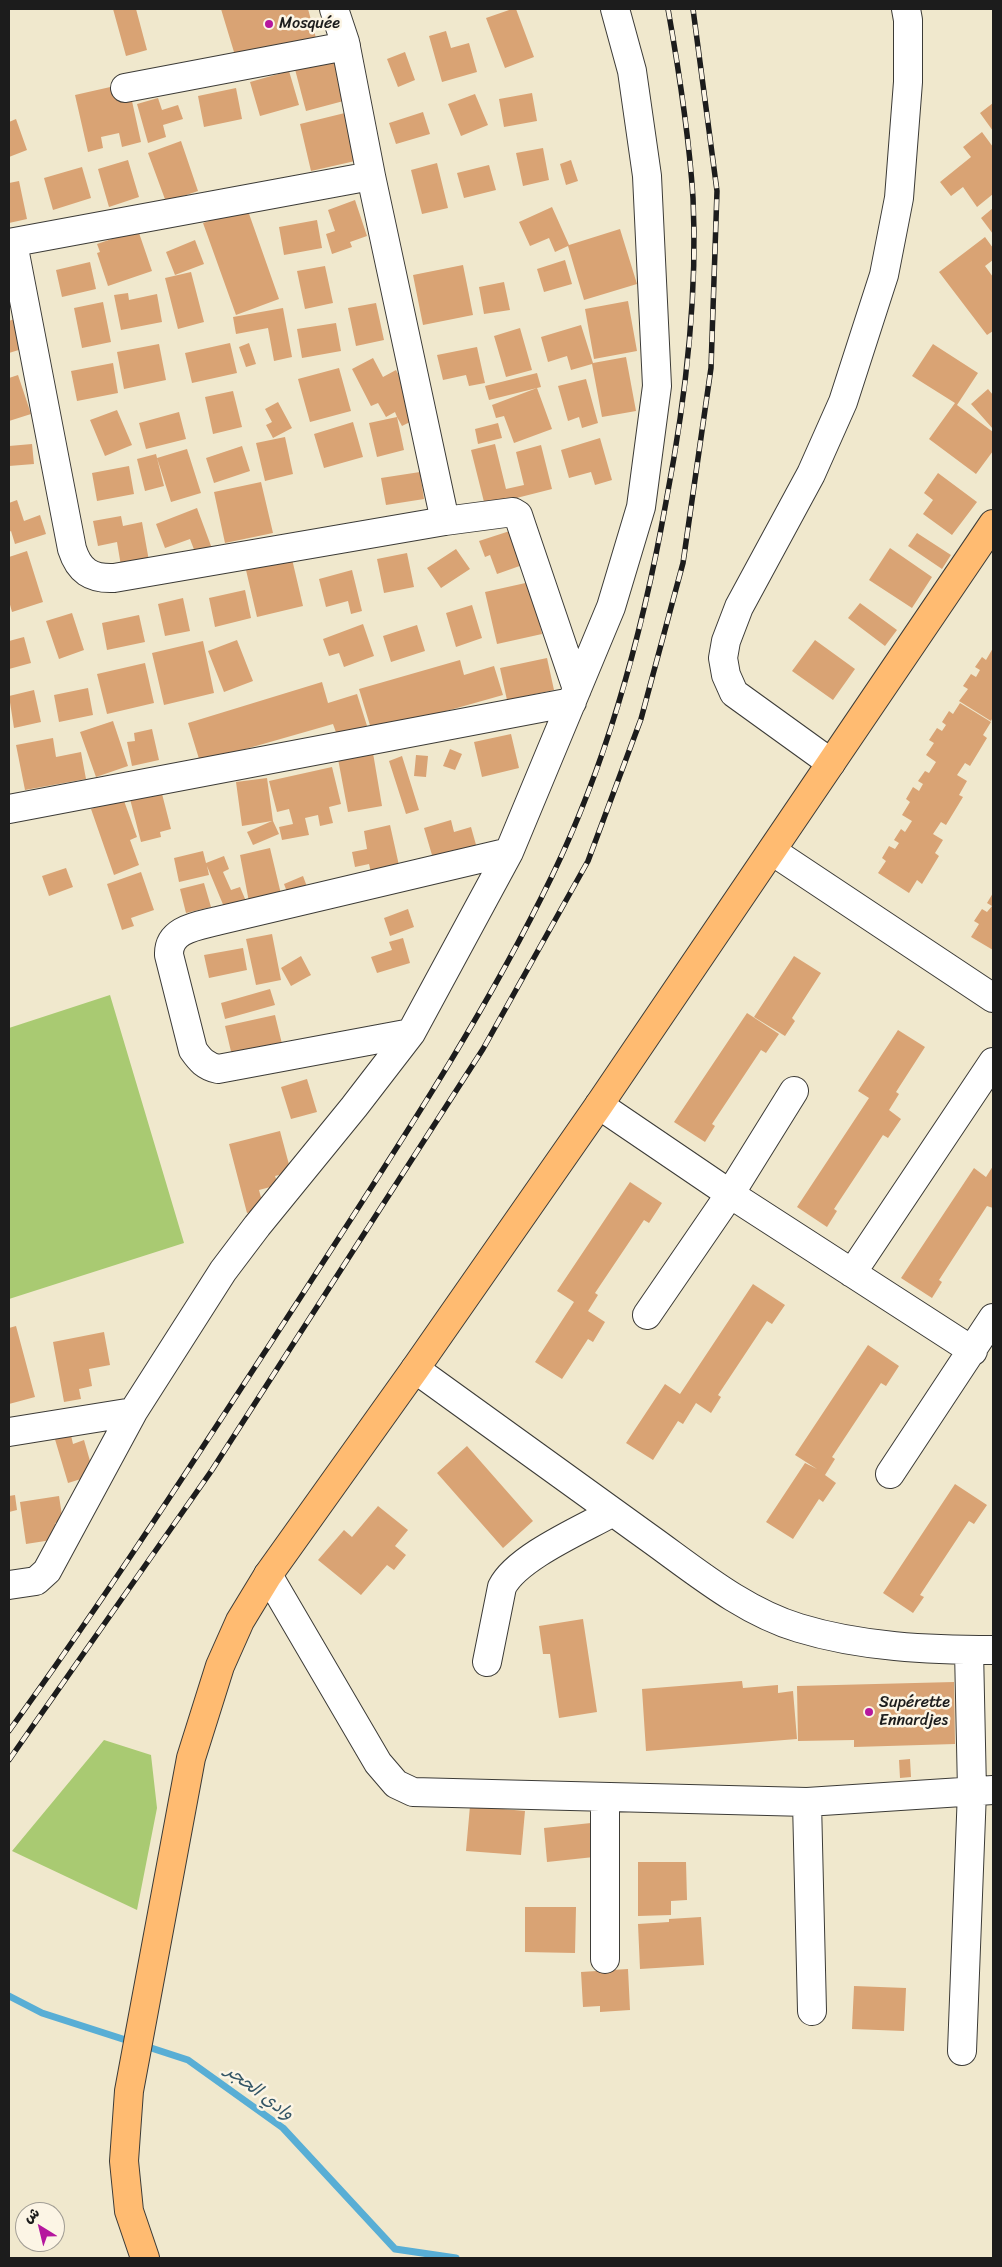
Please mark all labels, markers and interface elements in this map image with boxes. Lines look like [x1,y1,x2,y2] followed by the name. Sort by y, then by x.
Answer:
[279,14,340,34] place label: Mosquée
[263,18,275,30] marker: Mosquée
[879,1693,950,1731] place label: Supérette Ennardjes
[863,1706,875,1718] marker: Supérette Ennardjes
[221,2060,297,2126] water label: وادي الحجر
[18,2201,45,2230] text: ش
[15,2202,65,2252] north arrow

